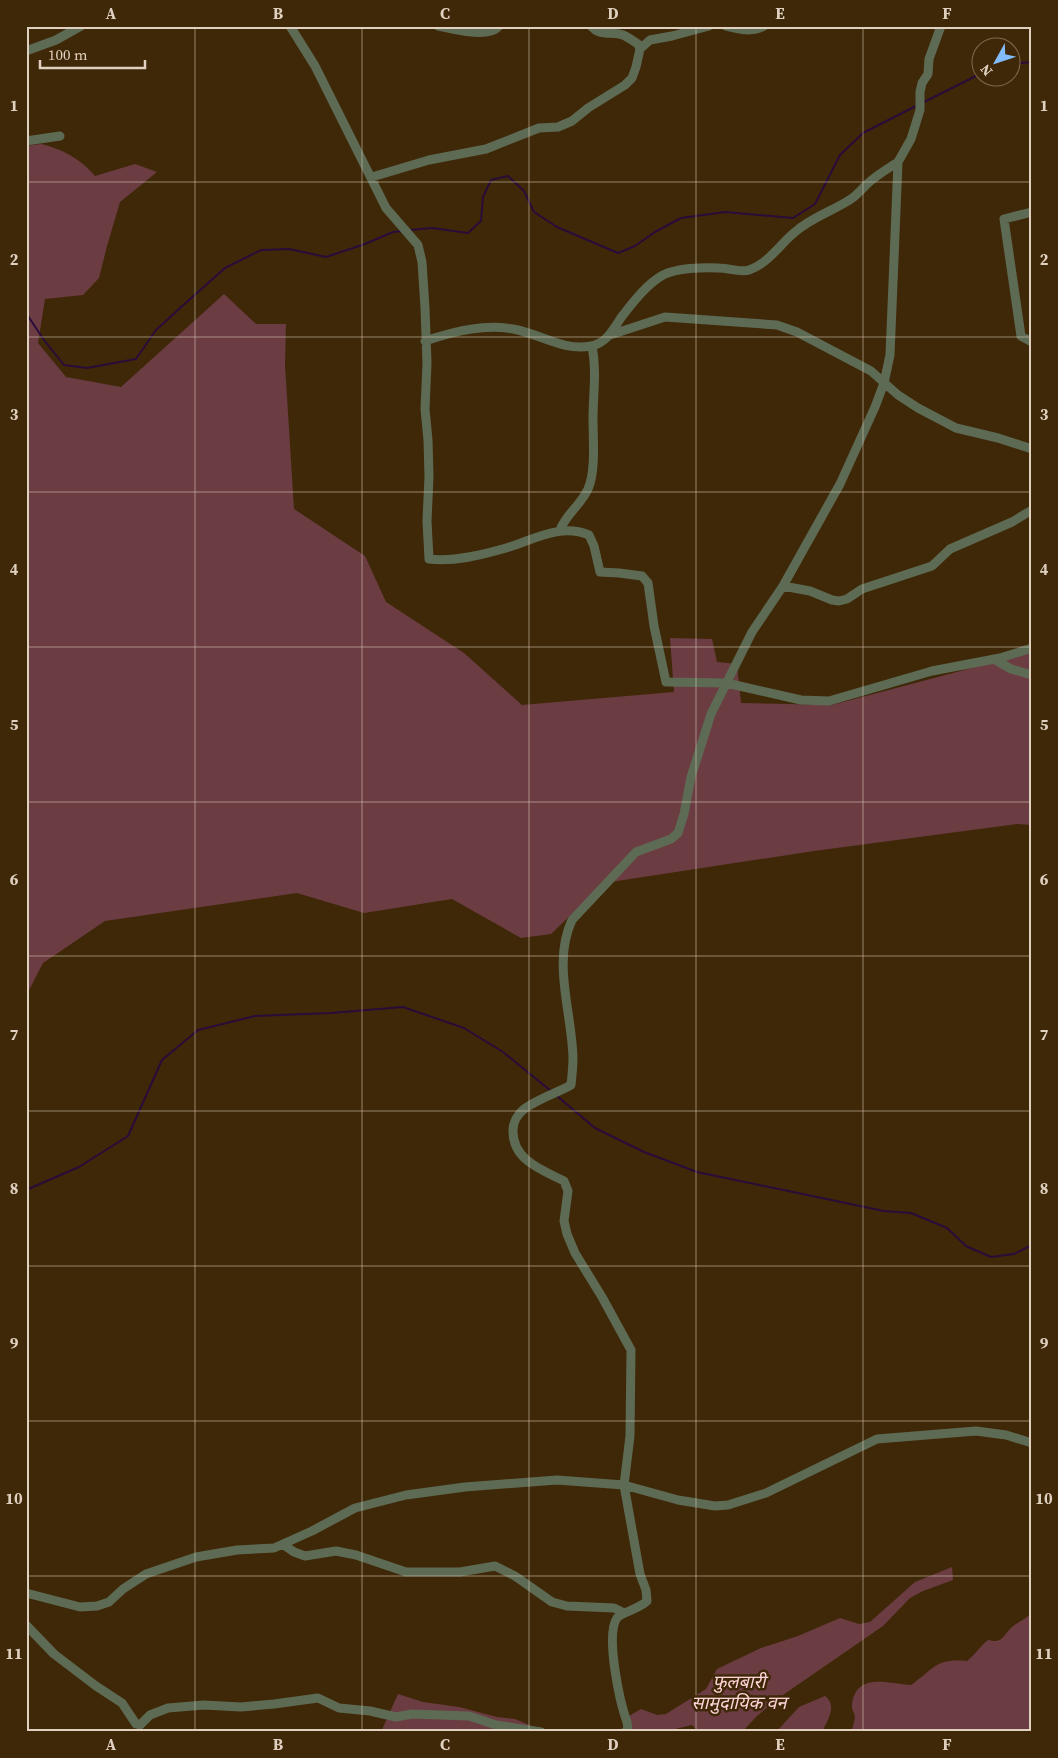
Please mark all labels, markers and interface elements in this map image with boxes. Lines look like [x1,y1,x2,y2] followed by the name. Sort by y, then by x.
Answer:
[106,2,117,24] text: A
[273,2,284,24] text: B
[440,2,450,24] text: C
[607,2,619,24] text: D
[775,2,785,24] text: E
[942,2,952,24] text: F
[40,38,145,70] scale bar
[970,38,1020,88] north arrow
[48,44,88,65] text: 100 m
[975,60,997,81] text: N
[10,94,18,116] text: 1
[1040,94,1048,116] text: 1
[10,248,19,270] text: 2
[1040,248,1049,270] text: 2
[10,403,19,425] text: 3
[1040,403,1049,425] text: 3
[10,558,19,580] text: 4
[1040,558,1049,580] text: 4
[10,713,19,735] text: 5
[1040,713,1049,735] text: 5
[10,868,19,890] text: 6
[1040,868,1049,890] text: 6
[10,1023,19,1045] text: 7
[1040,1023,1049,1045] text: 7
[10,1177,18,1199] text: 8
[1040,1177,1048,1199] text: 8
[10,1332,19,1354] text: 9
[1040,1332,1049,1354] text: 9
[5,1487,23,1509] text: 10
[1035,1487,1053,1509] text: 10
[5,1642,23,1664] text: 11
[1035,1642,1053,1664] text: 11
[692,1669,790,1715] park label: फुलबारी सामुदायिक वन
[106,1733,117,1755] text: A
[273,1733,284,1755] text: B
[440,1733,450,1755] text: C
[607,1733,619,1755] text: D
[775,1733,785,1755] text: E
[942,1733,952,1755] text: F

